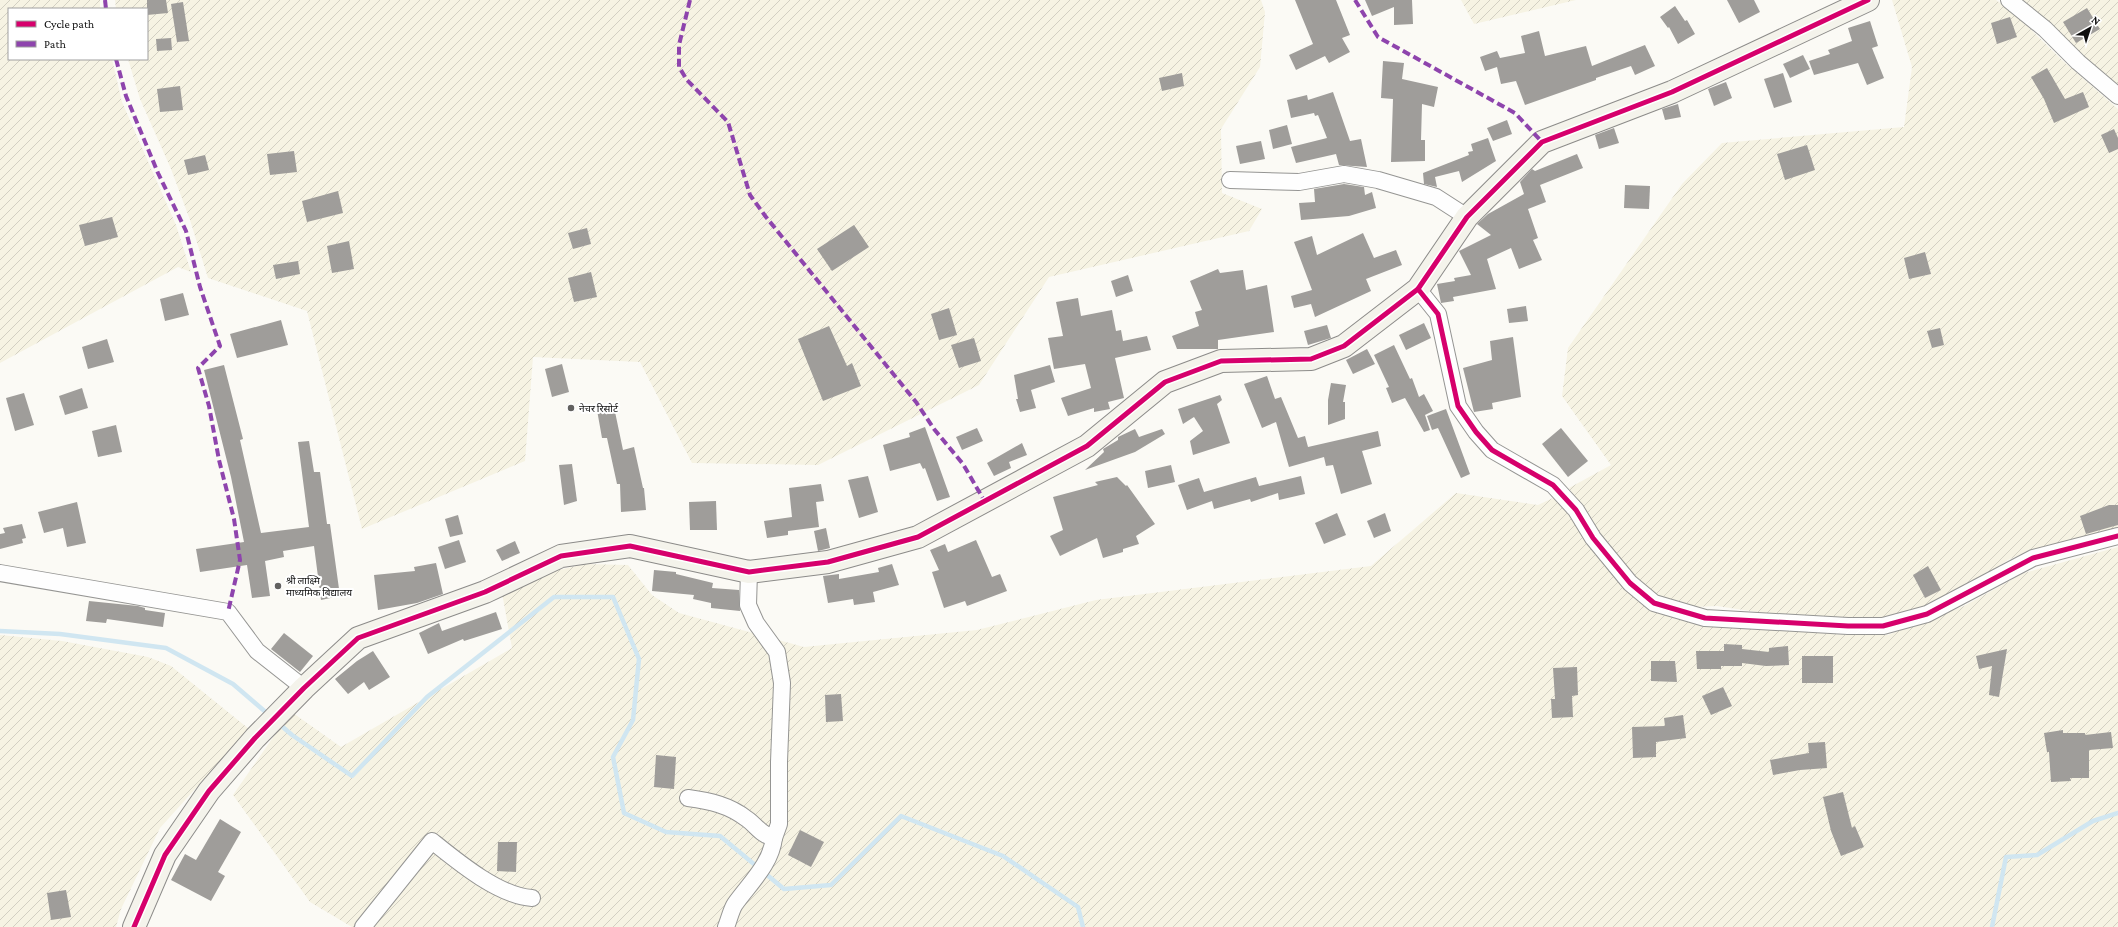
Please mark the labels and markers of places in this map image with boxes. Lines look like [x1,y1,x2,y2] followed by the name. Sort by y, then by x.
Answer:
[566,403,576,413] marker: नेचर रिसोर्ट
[579,403,619,414] place label: नेचर रिसोर्ट
[286,575,352,598] place label: श्री लाक्ष्मि माध्यमिक बिद्यालय
[273,581,283,591] marker: श्री लाक्ष्मि माध्यमिक बिद्यालय

